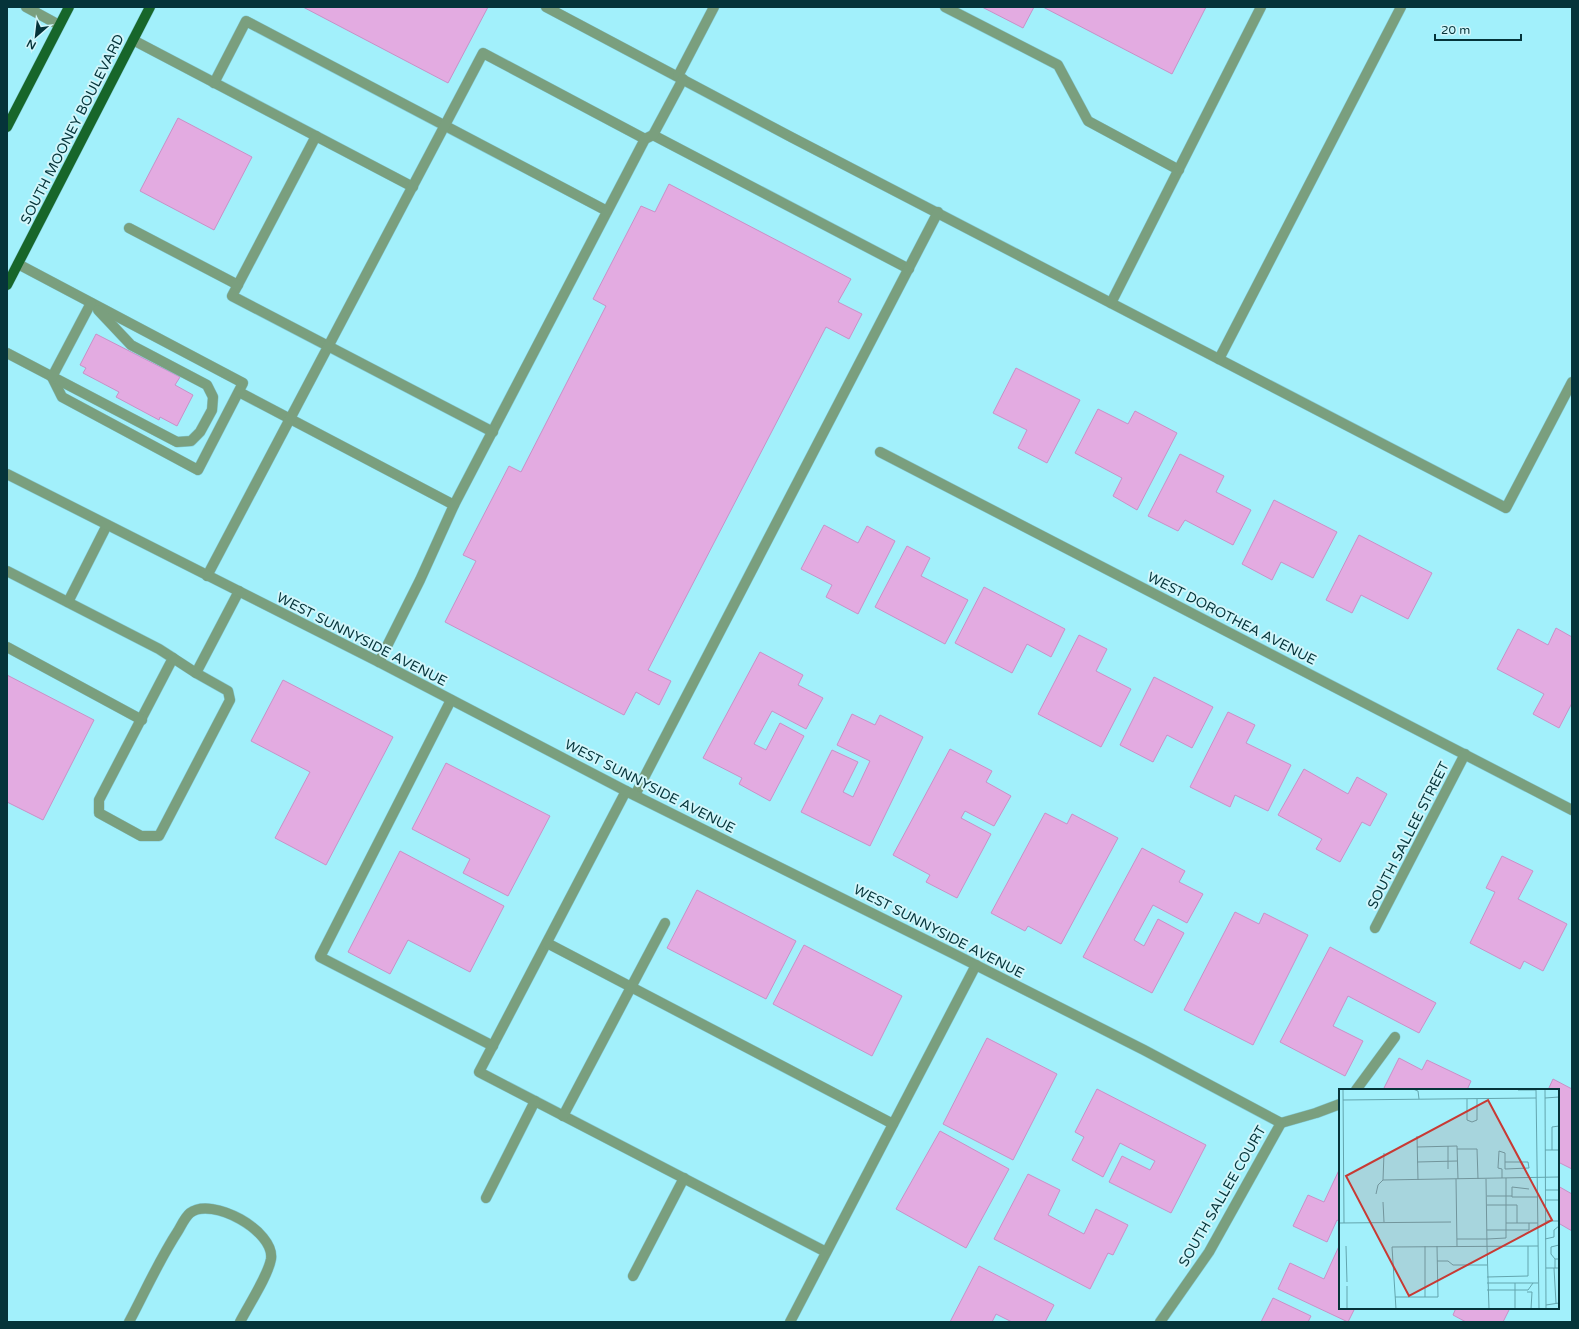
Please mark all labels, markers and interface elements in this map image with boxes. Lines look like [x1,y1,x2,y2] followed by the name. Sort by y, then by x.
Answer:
[16,16,56,56] north arrow
[1435,16,1521,42] scale bar
[1441,23,1470,37] text: 20 m
[17,31,127,227] street label: SOUTH MOONEY BOULEVARD
[1144,568,1319,669] street label: WEST DOROTHEA AVENUE
[274,589,450,690] street label: WEST SUNNYSIDE AVENUE
[562,736,738,837] street label: WEST SUNNYSIDE AVENUE
[1364,758,1453,912] street label: SOUTH SALLEE STREET
[851,881,1027,982] street label: WEST SUNNYSIDE AVENUE
[1339,1089,1559,1309] inset map
[1175,1122,1270,1270] street label: SOUTH SALLEE COURT

